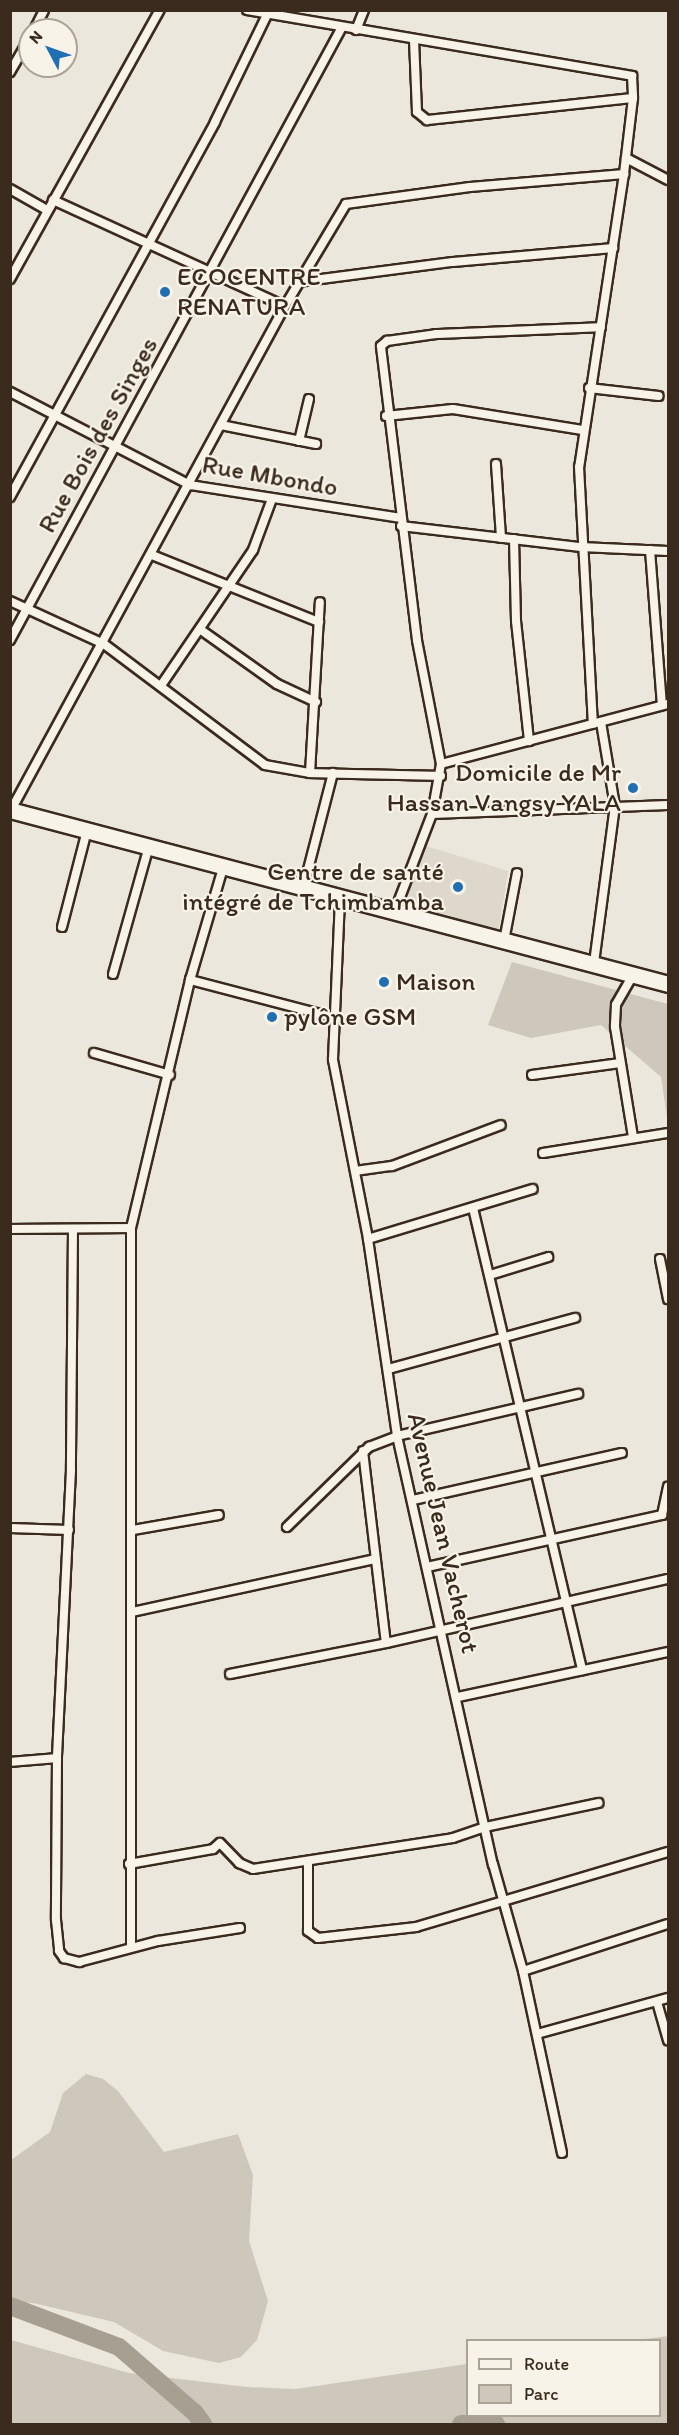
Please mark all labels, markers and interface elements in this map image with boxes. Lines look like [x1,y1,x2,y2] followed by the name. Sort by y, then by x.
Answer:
[18,18,78,78] north arrow
[25,27,46,47] text: N
[177,261,321,322] place label: ECOCENTRE RENATURA
[158,285,172,299] marker: ECOCENTRE RENATURA
[31,331,165,539] street label: Rue Bois des Singes
[200,449,340,503] street label: Rue Mbondo
[388,757,621,819] place label: Domicile de Mr Hassan Vangsy YALA
[626,781,640,795] marker: Domicile de Mr Hassan Vangsy YALA
[186,856,444,918] place label: Centre de santé intégré de Tchimbamba
[449,878,467,896] marker: Centre de santé intégré de Tchimbamba
[396,966,475,998] place label: Maison
[377,975,391,989] marker: Maison
[284,1001,416,1033] place label: pylône GSM
[265,1010,279,1024] marker: pylône GSM
[400,1410,486,1656] street label: Avenue Jean Vacherot
[466,2339,661,2417] legend
[524,2353,569,2375] text: Route
[524,2383,558,2405] text: Parc

